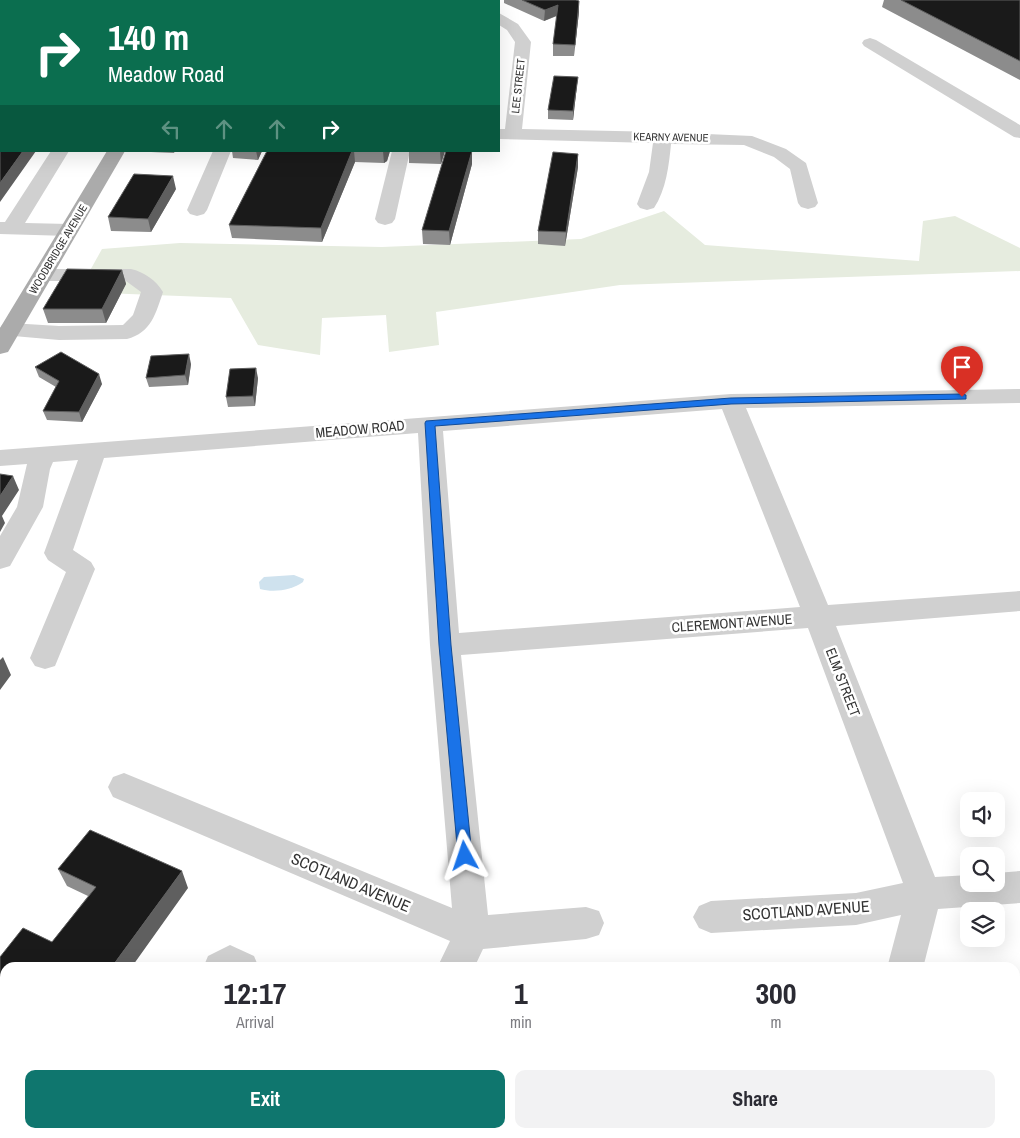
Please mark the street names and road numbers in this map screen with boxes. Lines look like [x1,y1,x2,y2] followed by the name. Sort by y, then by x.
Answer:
[508,57,528,114] street label: LEE STREET
[633,129,709,145] street label: KEARNY AVENUE
[26,202,90,296] street label: WOODBRIDGE AVENUE
[315,416,405,442] street label: MEADOW ROAD
[671,610,793,636] street label: CLEREMONT AVENUE
[822,645,864,719] street label: ELM STREET
[288,847,414,917] street label: SCOTLAND AVENUE
[742,895,870,925] street label: SCOTLAND AVENUE

